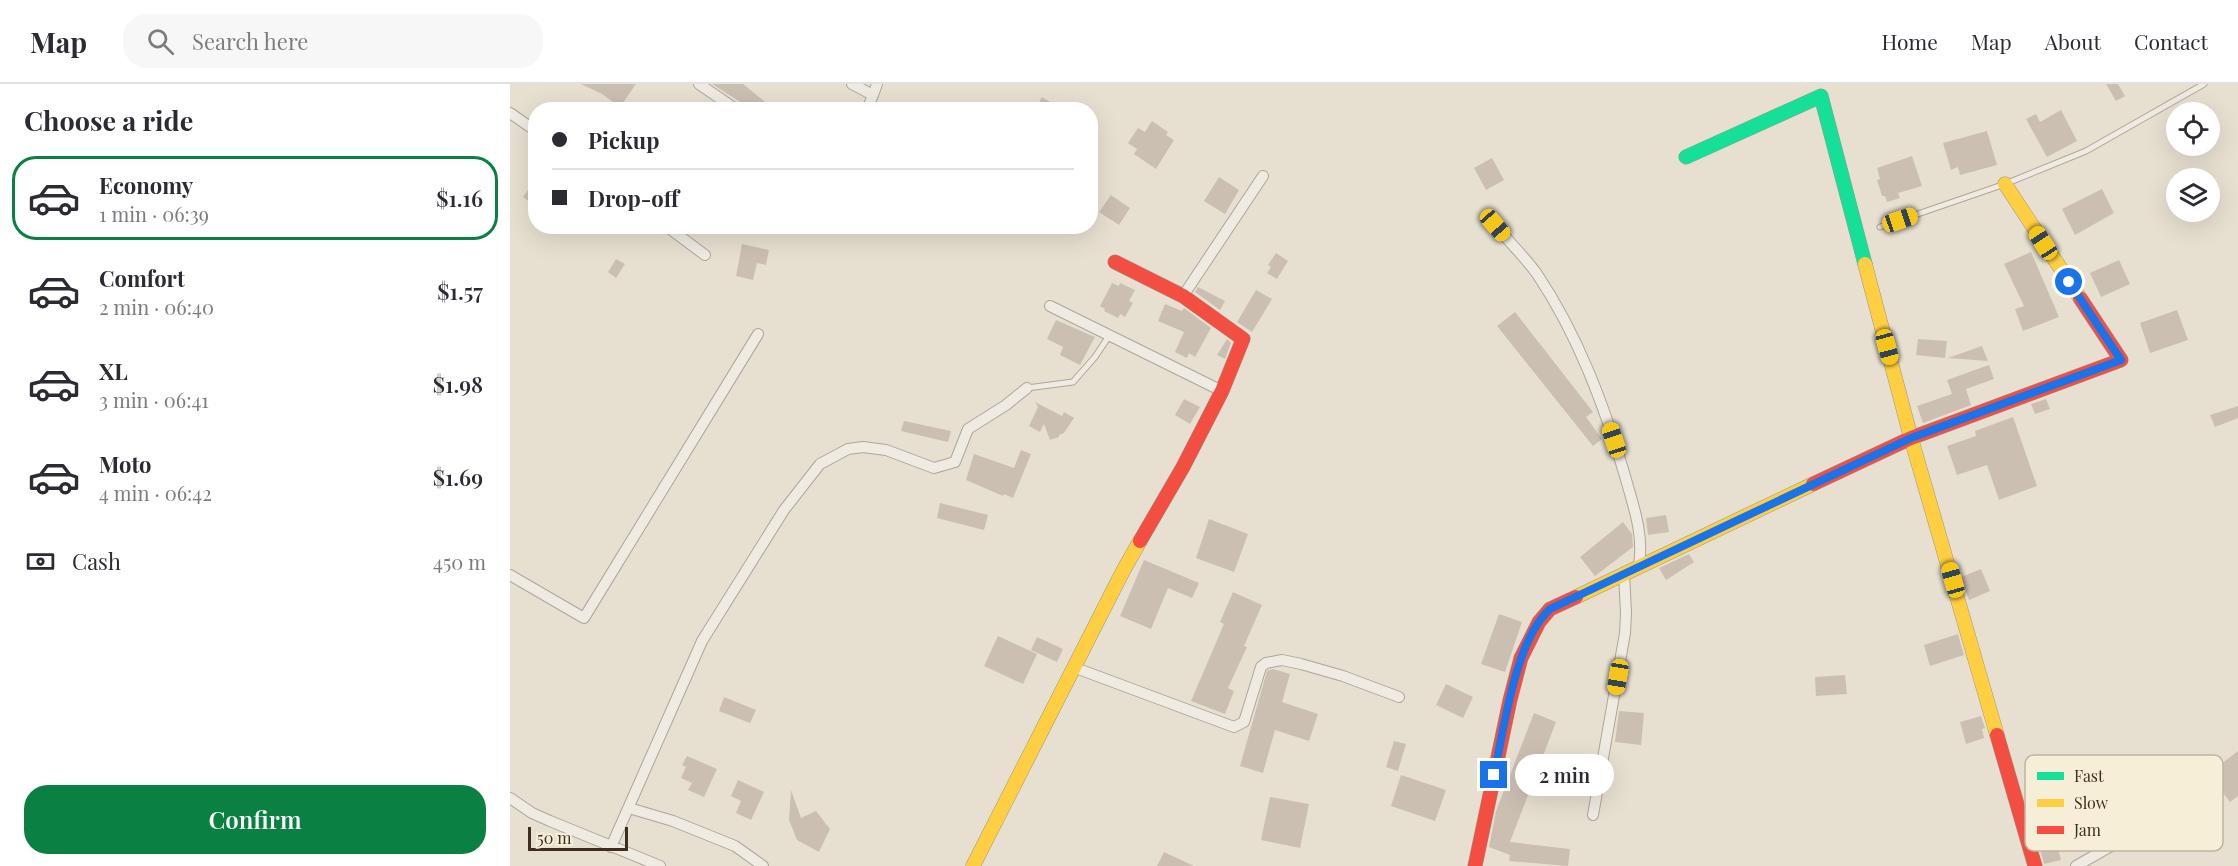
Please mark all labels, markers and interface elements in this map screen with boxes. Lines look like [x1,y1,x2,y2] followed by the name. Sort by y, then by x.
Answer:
[123,14,543,68] search box
[30,23,87,60] text: Map
[144,25,177,58] icon: search
[192,26,308,56] text: Search here
[1882,27,1938,55] text: Home
[1971,27,2012,55] text: Map
[2045,27,2101,55] text: About
[2134,27,2208,55] text: Contact
[24,102,193,138] text: Choose a ride
[2166,102,2220,222] map controls
[2166,102,2220,156] button: locate
[588,125,659,155] text: Pickup
[2166,168,2220,222] button: layers
[99,170,193,200] text: Economy
[27,171,81,225] icon: car
[436,183,483,213] text: $1.16
[588,183,679,213] text: Drop-off
[99,200,209,227] text: 1 min · 06:39
[1476,206,1514,244] car
[1880,206,1920,234] car
[2026,223,2060,263] car
[99,263,185,293] text: Comfort
[27,264,81,318] icon: car
[2055,268,2082,295] route start
[437,276,483,306] text: $1.57
[99,293,214,320] text: 2 min · 06:40
[1874,327,1900,367] car
[99,356,128,386] text: XL
[27,357,81,411] icon: car
[433,369,483,399] text: $1.98
[99,386,209,413] text: 3 min · 06:41
[1600,420,1628,460] car
[99,449,152,479] text: Moto
[27,450,81,504] icon: car
[433,462,483,492] text: $1.69
[99,479,212,506] text: 4 min · 06:42
[24,545,57,578] icon: cash
[72,546,121,576] text: Cash
[433,548,486,575] text: 450 m
[1939,560,1967,600] car
[1606,658,1630,696] car
[1515,754,1614,796] callout: 2 min
[2025,755,2223,851] legend
[1480,761,1507,788] route end
[1539,761,1590,788] text: 2 min
[2074,765,2104,786] text: Fast
[24,785,486,854] button: Confirm
[2074,792,2109,813] text: Slow
[2073,819,2101,840] text: Jam
[528,824,628,852] scale bar
[537,827,571,848] text: 50 m

